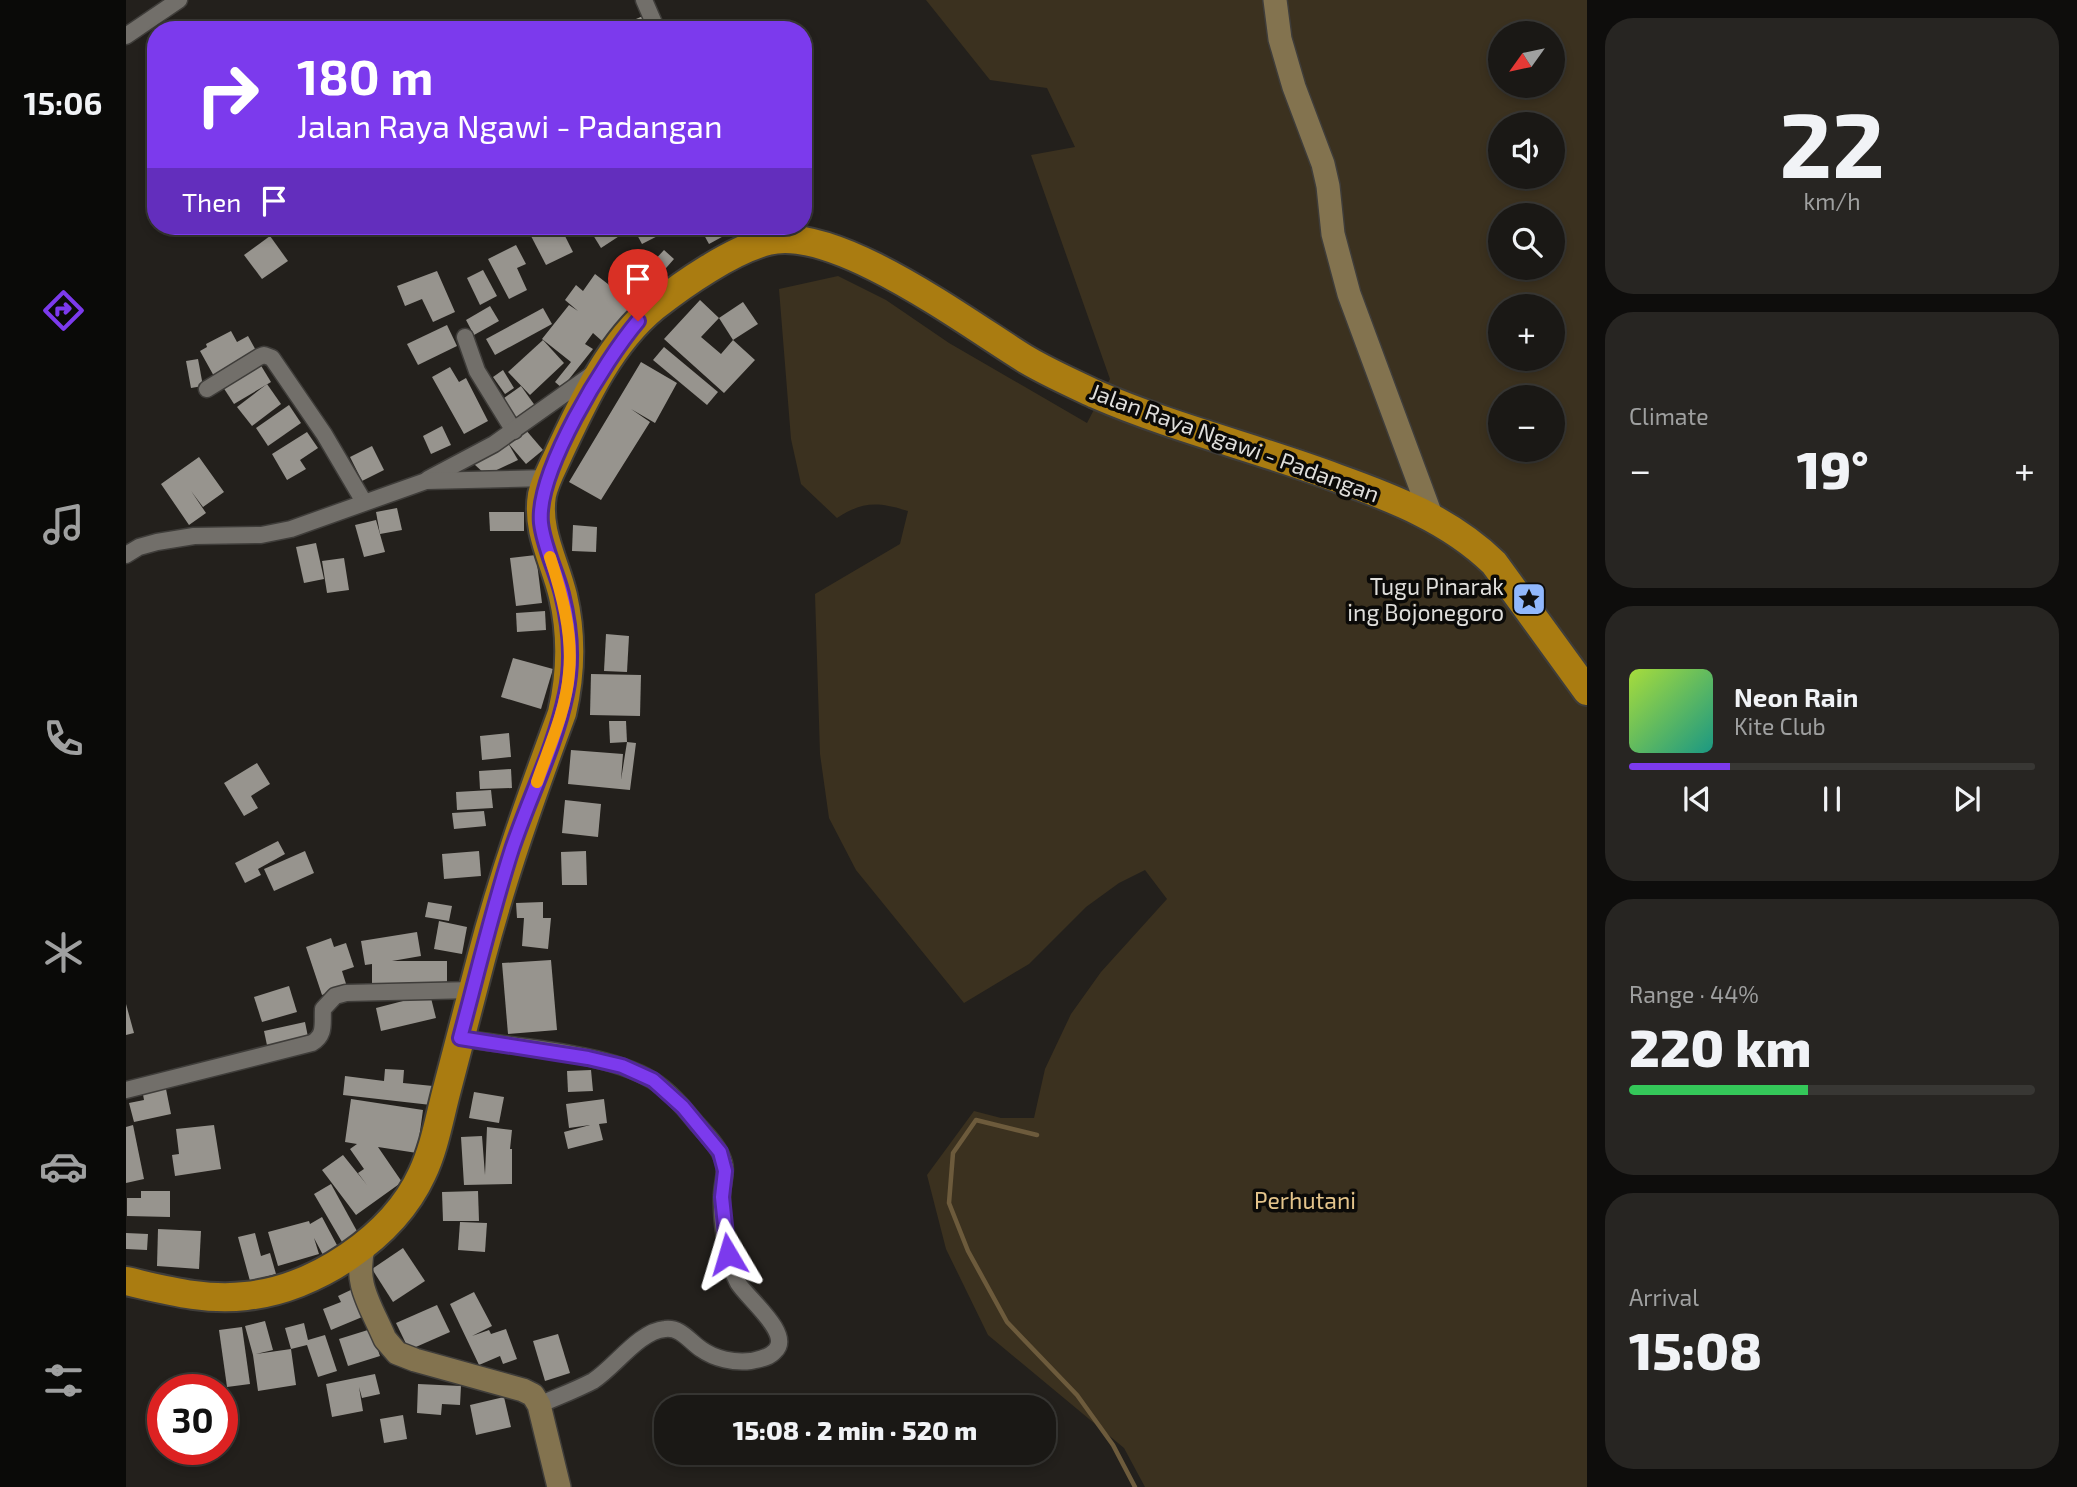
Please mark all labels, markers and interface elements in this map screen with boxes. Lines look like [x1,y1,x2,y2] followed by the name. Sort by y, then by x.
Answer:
[1488,21,1564,98] north arrow
[1488,21,1565,462] map controls
[297,46,433,105] text: 180 m
[182,49,273,140] icon: right
[24,83,102,121] text: 15:06
[1779,87,1885,196] text: 22
[297,106,723,144] text: Jalan Raya Ngawi - Padangan
[1488,112,1565,189] button: sound
[255,182,293,220] icon: arrive
[182,186,241,217] text: Then
[1803,187,1861,215] text: km/h
[1488,203,1565,280] button: search
[608,249,668,321] pin
[619,260,657,298] icon: arrive
[39,286,88,335] icon: directions
[1488,294,1565,371] button: +
[1087,377,1383,507] street label: Jalan Raya Ngawi - Padangan
[1488,385,1565,462] button: −
[1629,402,1709,430] text: Climate
[1797,437,1869,499] text: 19°
[1629,446,1651,492] text: −
[2014,446,2035,492] text: +
[39,500,88,549] icon: music
[1347,572,1504,626] place label: Tugu Pinarak ing Bojonegoro
[1510,580,1548,618] place icon: Tugu Pinarak ing Bojonegoro
[1734,681,1858,712] text: Neon Rain
[1734,712,1826,740] text: Kite Club
[39,714,88,763] icon: phone
[1678,780,1716,818] icon: previous
[1813,780,1851,818] icon: pause
[1948,780,1986,818] icon: next
[39,928,88,977] icon: climate
[1629,980,1759,1008] text: Range · 44%
[1629,1015,1812,1077] text: 220 km
[39,1142,88,1191] icon: car
[1254,1186,1356,1214] park label: Perhutani
[691,1217,765,1291] position arrow
[1629,1283,1699,1311] text: Arrival
[1629,1318,1762,1380] text: 15:08
[39,1356,88,1405] icon: filters
[147,1374,238,1465] speed limit sign: 30
[733,1414,977,1445] text: 15:08 · 2 min · 520 m

